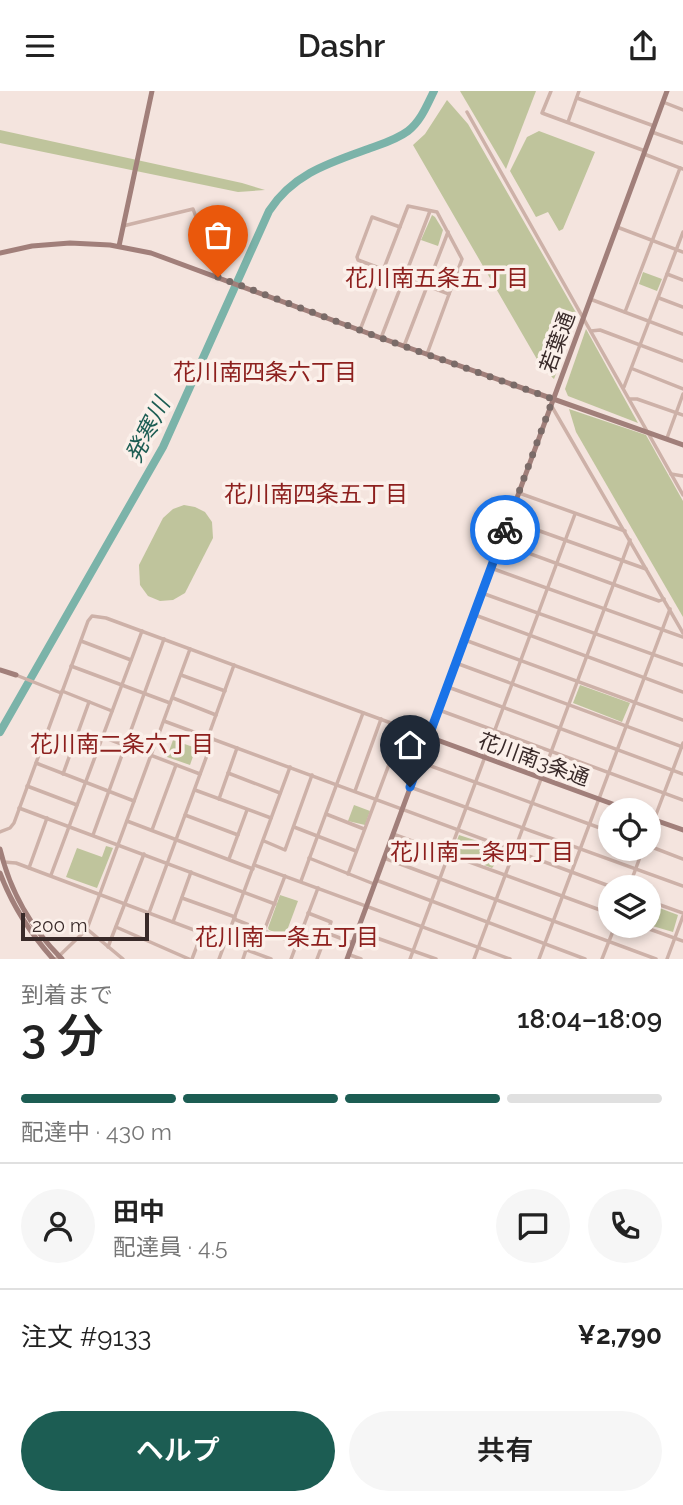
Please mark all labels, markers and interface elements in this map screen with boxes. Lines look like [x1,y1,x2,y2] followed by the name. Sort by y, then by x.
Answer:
[21,27,59,65] icon: menu
[298,27,385,64] text: Dashr
[624,27,662,65] icon: share
[188,205,248,277] pin
[199,216,237,254] icon: bag
[345,264,529,291] district label: 花川南五条五丁目
[534,308,580,376] street label: 若葉通
[173,358,357,385] district label: 花川南四条六丁目
[119,390,176,467] water label: 発寒川
[224,480,408,507] district label: 花川南四条五丁目
[470,495,540,565] courier
[486,511,524,549] icon: bike
[380,715,440,787] pin
[391,726,429,764] icon: home
[475,727,593,791] street label: 花川南3条通
[30,730,214,757] district label: 花川南二条六丁目
[598,798,661,938] map controls
[598,798,661,861] button: locate
[390,838,574,865] district label: 花川南二条四丁目
[598,875,661,938] button: layers
[21,910,149,942] scale bar
[32,914,87,936] text: 200 m
[195,923,379,950] district label: 花川南一条五丁目
[21,981,113,1008] text: 到着まで
[517,1004,662,1034] text: 18:04–18:09
[21,1009,104,1063] text: 3 分
[21,1118,172,1145] text: 配達中 · 430 m
[21,1189,95,1263] button: person
[496,1189,570,1263] button: chat
[588,1189,662,1263] button: phone
[113,1197,165,1227] text: 田中
[113,1233,228,1260] text: 配達員 · 4.5
[577,1320,662,1350] text: ¥2,790
[21,1322,151,1352] text: 注文 #9133
[21,1411,335,1491] button: ヘルプ
[349,1411,662,1491] button: 共有

